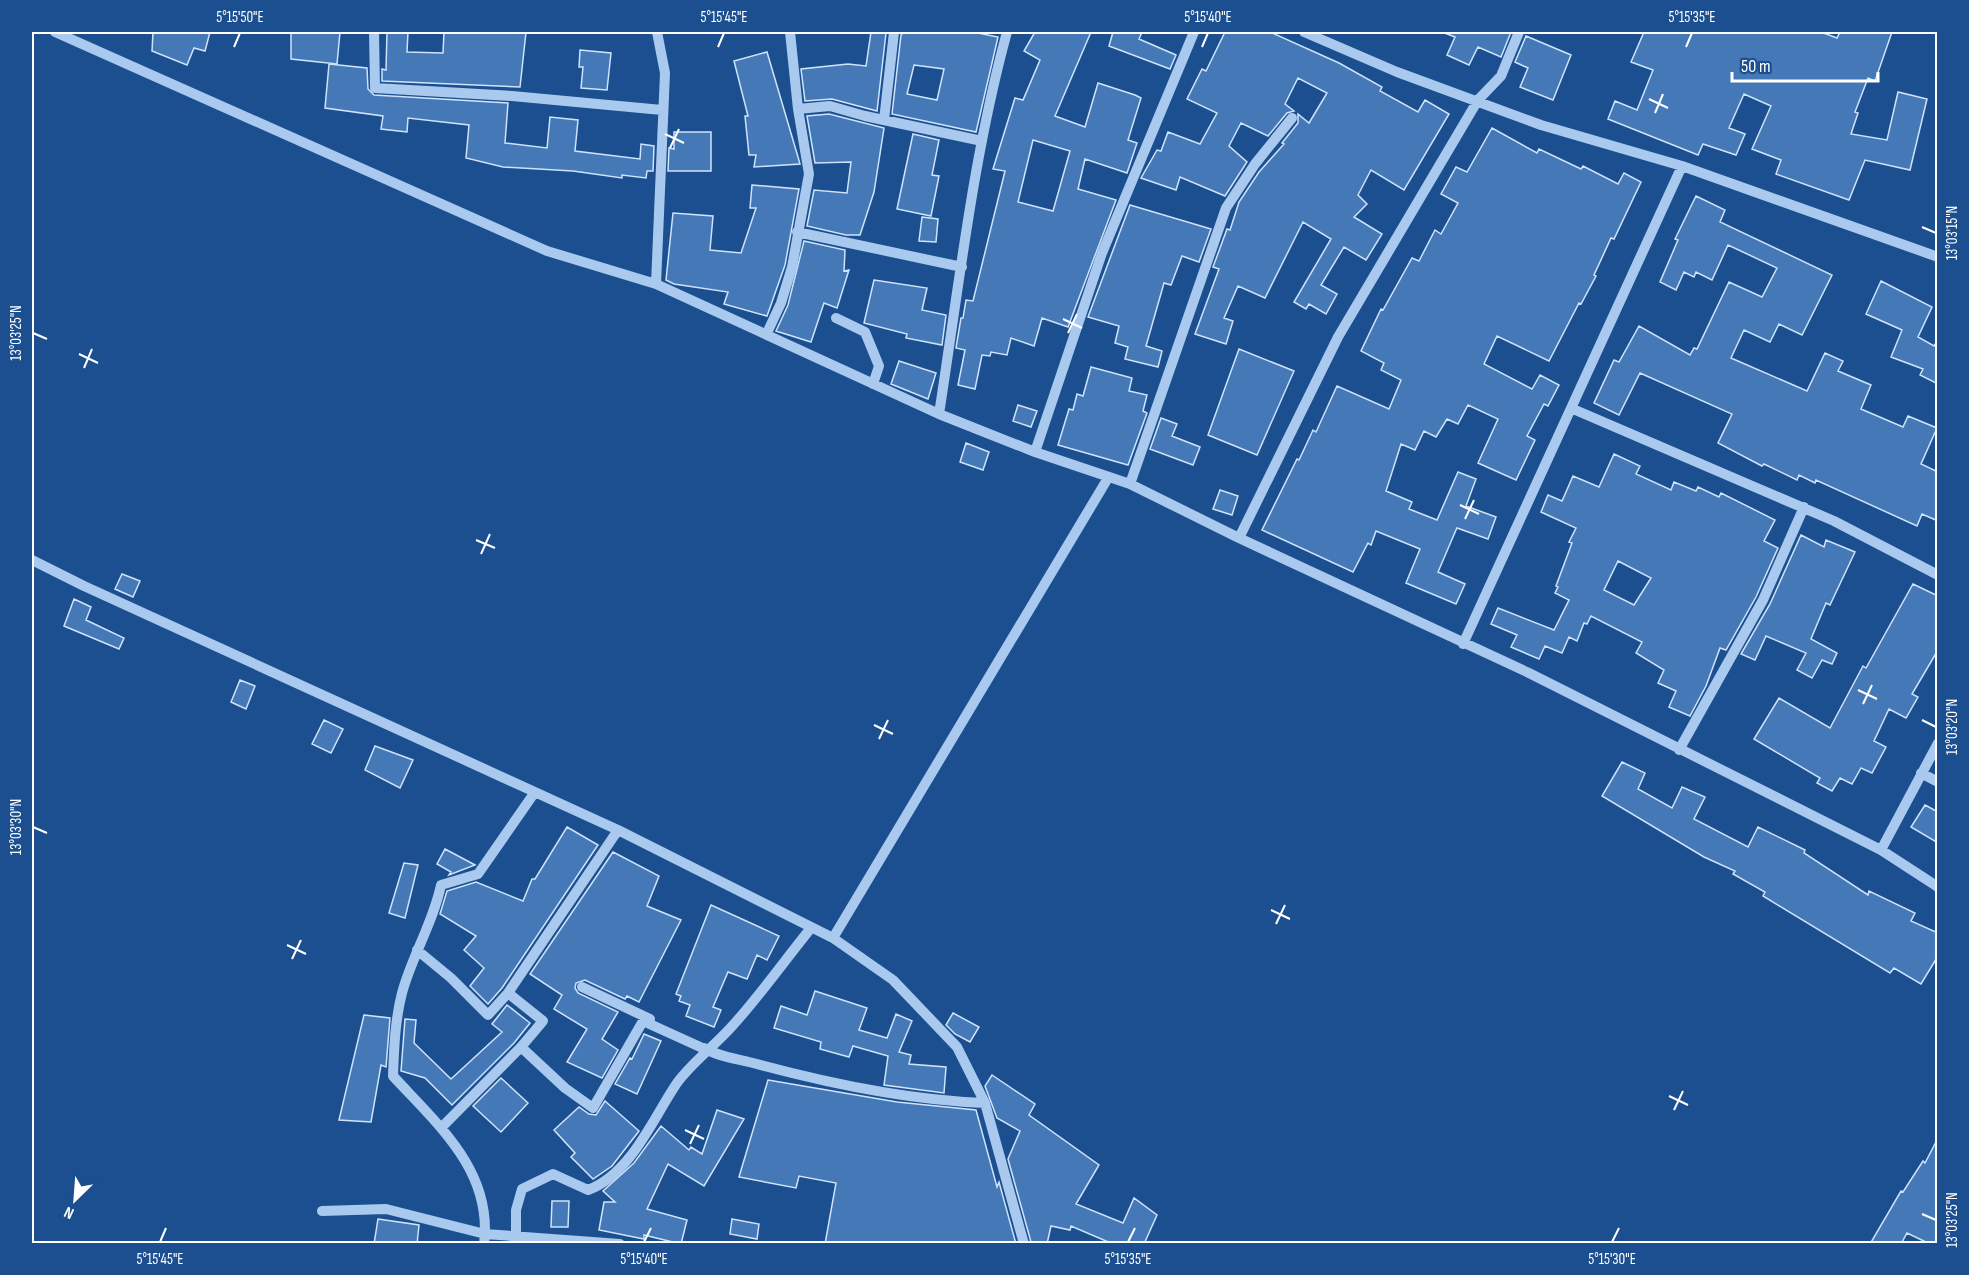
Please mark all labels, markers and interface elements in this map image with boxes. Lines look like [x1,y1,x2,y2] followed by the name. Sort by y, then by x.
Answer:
[216,8,264,27] text: 5°15'50"E
[701,8,748,27] text: 5°15'45"E
[1184,8,1232,27] text: 5°15'40"E
[1669,8,1715,27] text: 5°15'35"E
[1732,45,1878,83] scale bar
[1741,56,1771,77] text: 50 m
[1943,206,1962,260] text: 13°03'15"N
[7,305,26,361] text: 13°03'25"N
[1943,699,1962,755] text: 13°03'20"N
[7,799,26,855] text: 13°03'30"N
[45,1170,105,1230] north arrow
[1943,1192,1962,1248] text: 13°03'25"N
[61,1202,77,1223] text: N
[137,1250,184,1269] text: 5°15'45"E
[620,1250,668,1269] text: 5°15'40"E
[1105,1250,1151,1269] text: 5°15'35"E
[1588,1250,1636,1269] text: 5°15'30"E

